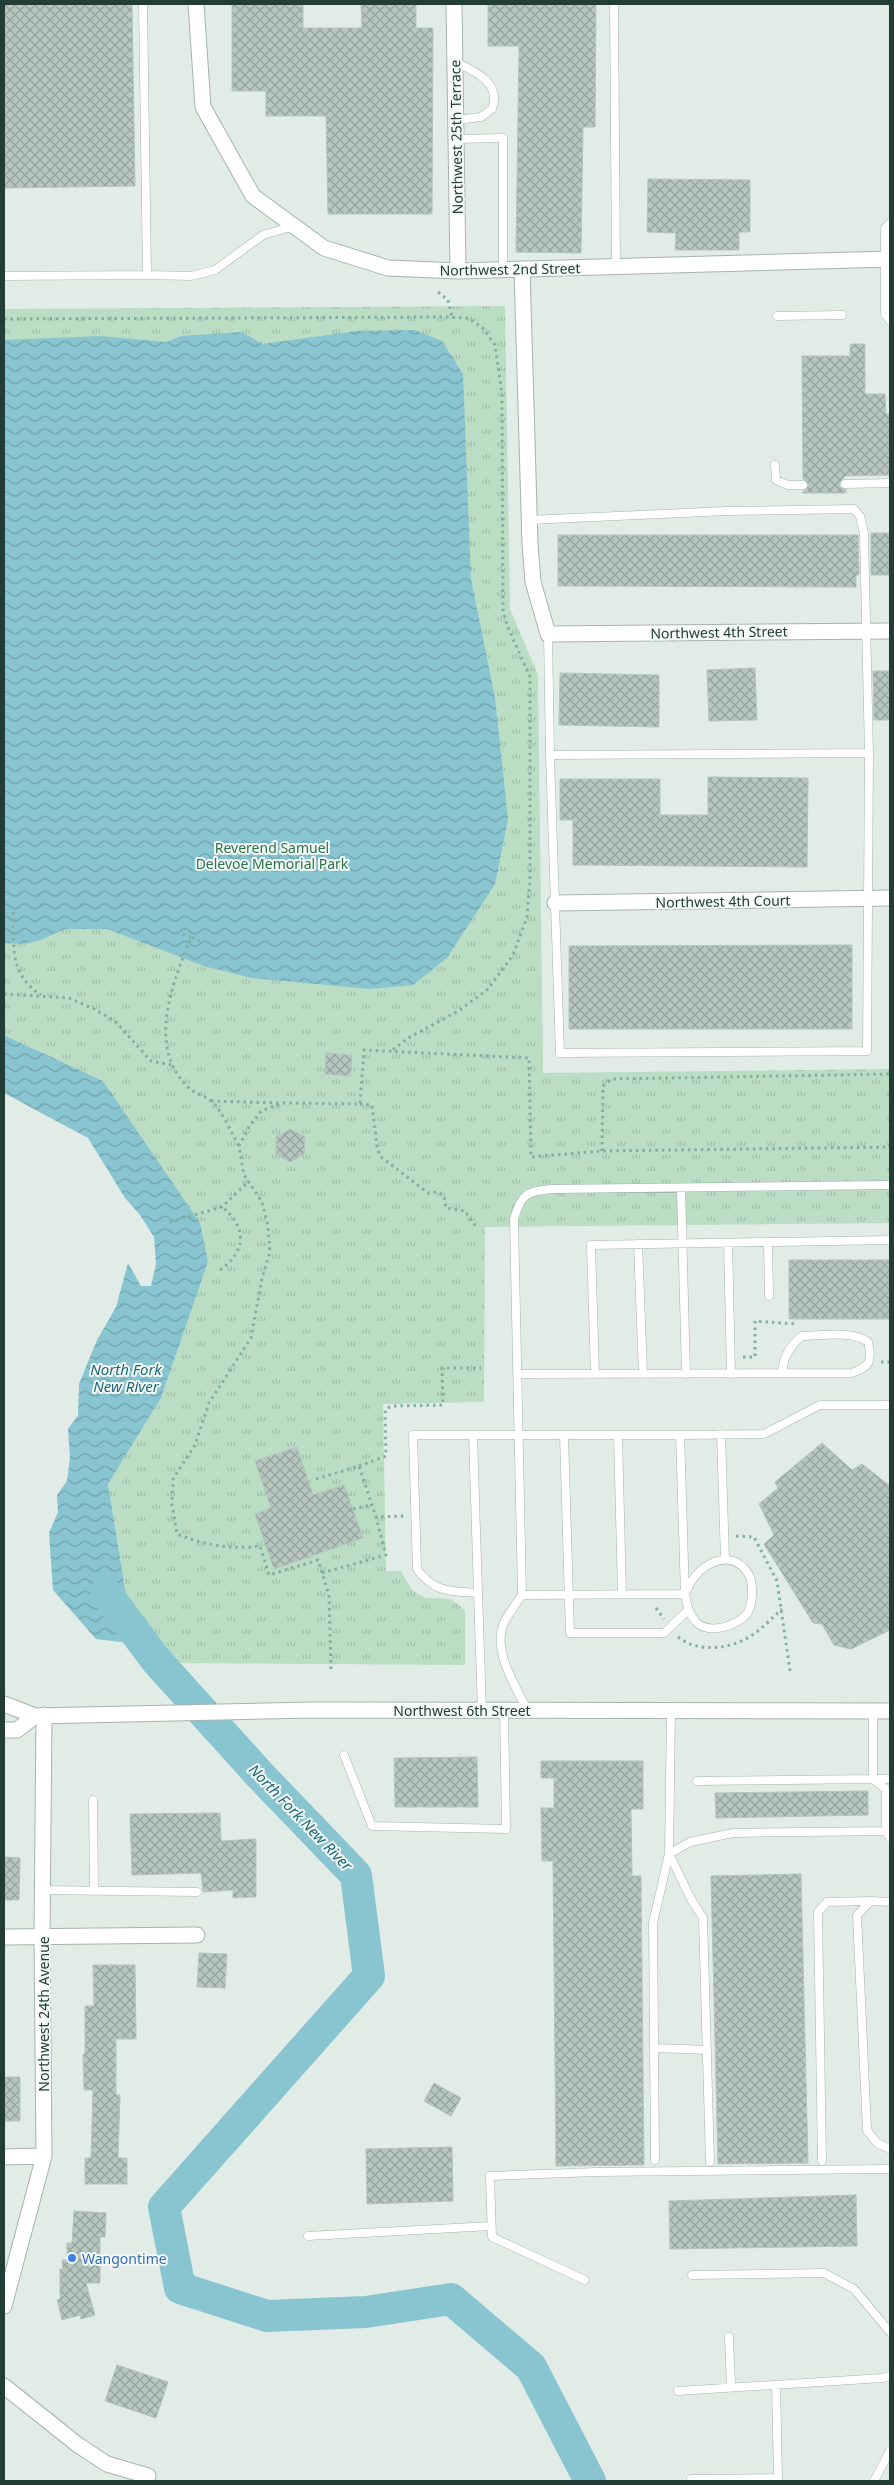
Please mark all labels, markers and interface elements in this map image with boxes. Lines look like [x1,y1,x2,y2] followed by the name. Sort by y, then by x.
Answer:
[445,59,467,215] street label: Northwest 25th Terrace
[439,258,581,280] street label: Northwest 2nd Street
[650,621,788,643] street label: Northwest 4th Street
[196,838,349,873] park label: Reverend Samuel Delevoe Memorial Park
[655,890,791,912] street label: Northwest 4th Court
[90,1359,162,1396] water label: North Fork New River
[393,1701,531,1720] street label: Northwest 6th Street
[245,1759,358,1875] water label: North Fork New River
[34,1936,53,2092] street label: Northwest 24th Avenue
[82,2249,167,2268] place label: Wangontime
[66,2252,78,2264] marker: Wangontime

